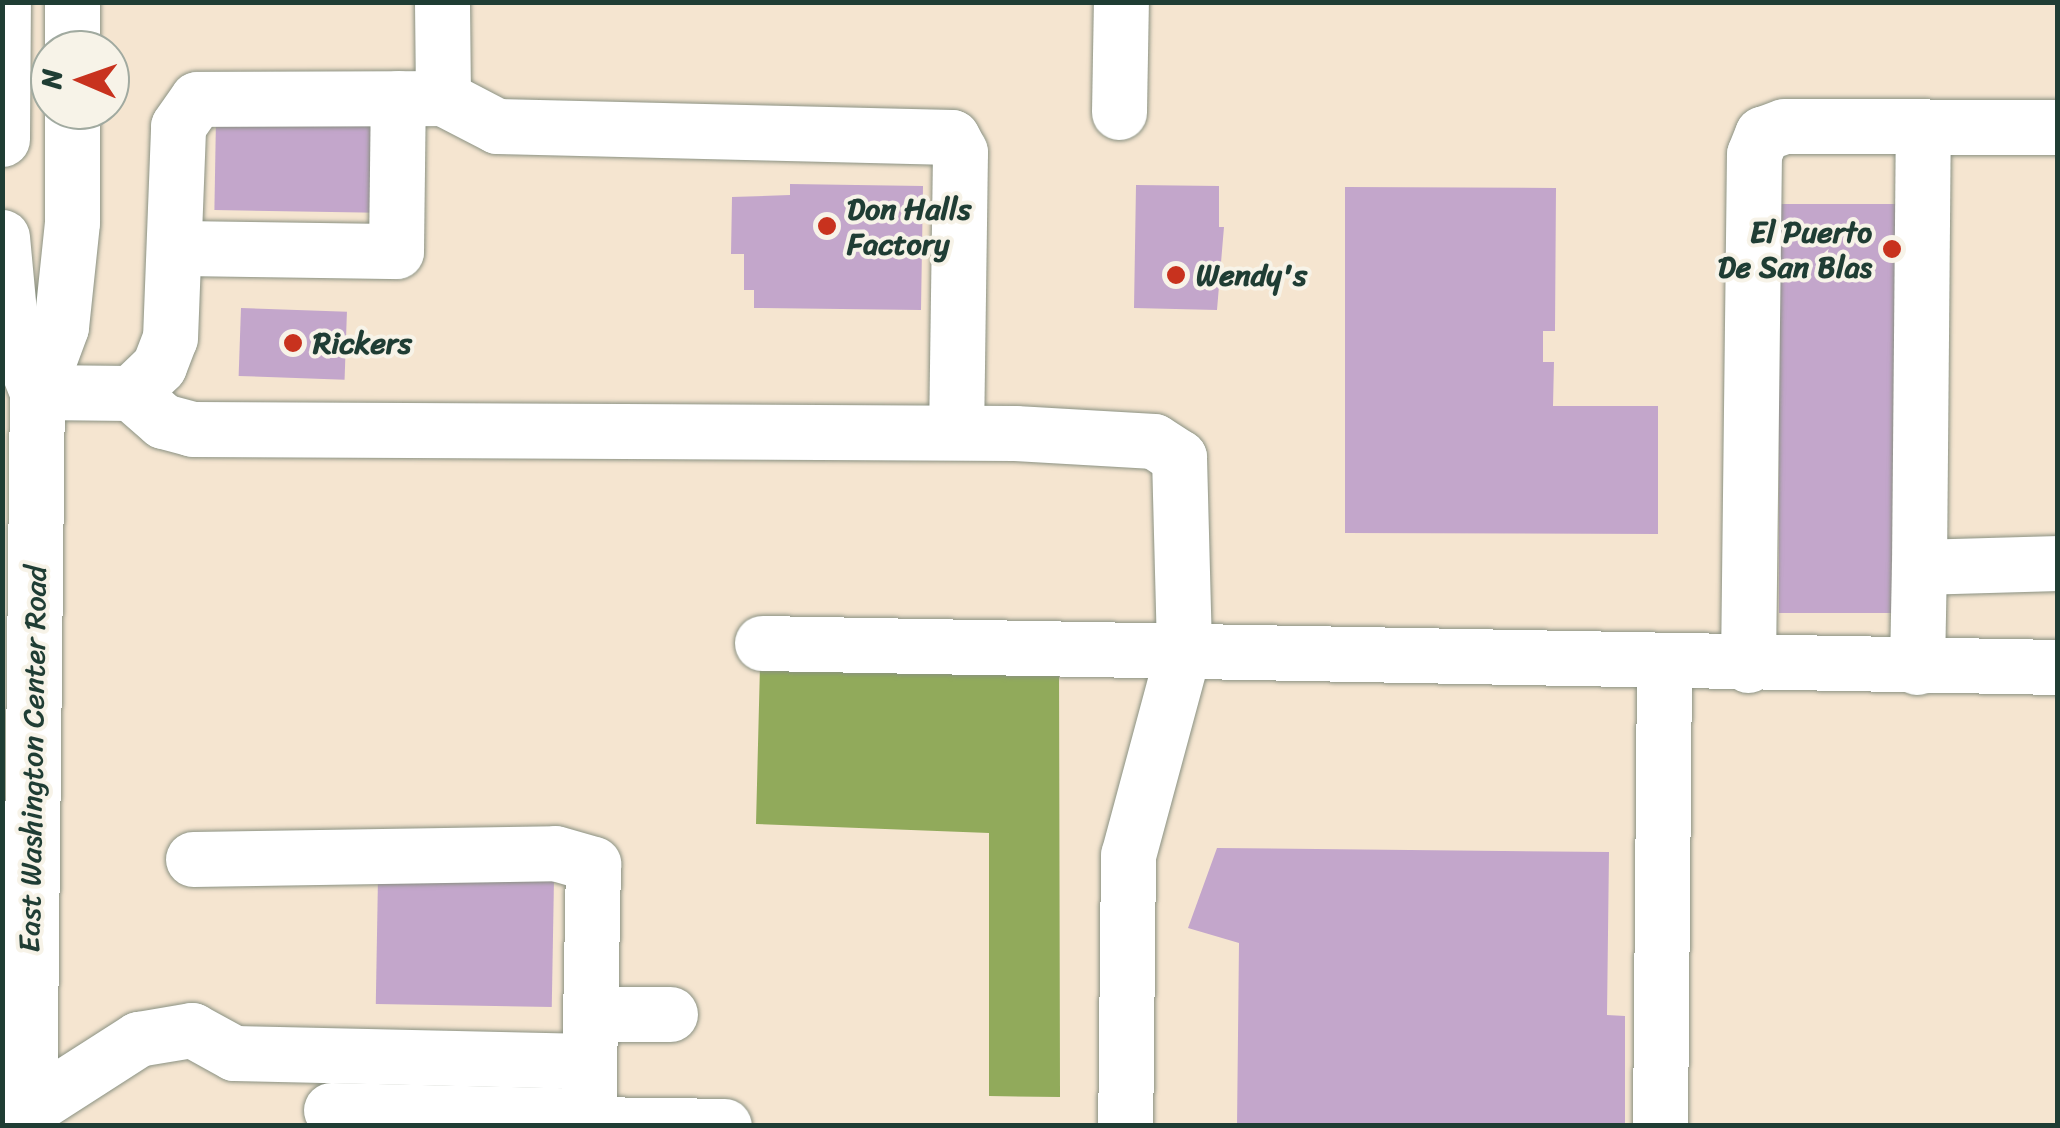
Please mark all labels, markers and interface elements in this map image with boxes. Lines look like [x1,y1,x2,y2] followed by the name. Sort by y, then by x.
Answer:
[30,30,130,130] north arrow
[27,68,76,90] text: N
[847,191,970,262] place label: Don Halls Factory
[1717,214,1872,284] place label: El Puerto De San Blas
[816,215,838,237] marker: Don Halls Factory
[1881,238,1903,260] marker: El Puerto De San Blas
[1196,257,1307,293] place label: Wendy's
[1165,264,1187,286] marker: Wendy's
[313,325,412,361] place label: Rickers
[282,332,304,354] marker: Rickers
[12,564,54,954] street label: East Washington Center Road

